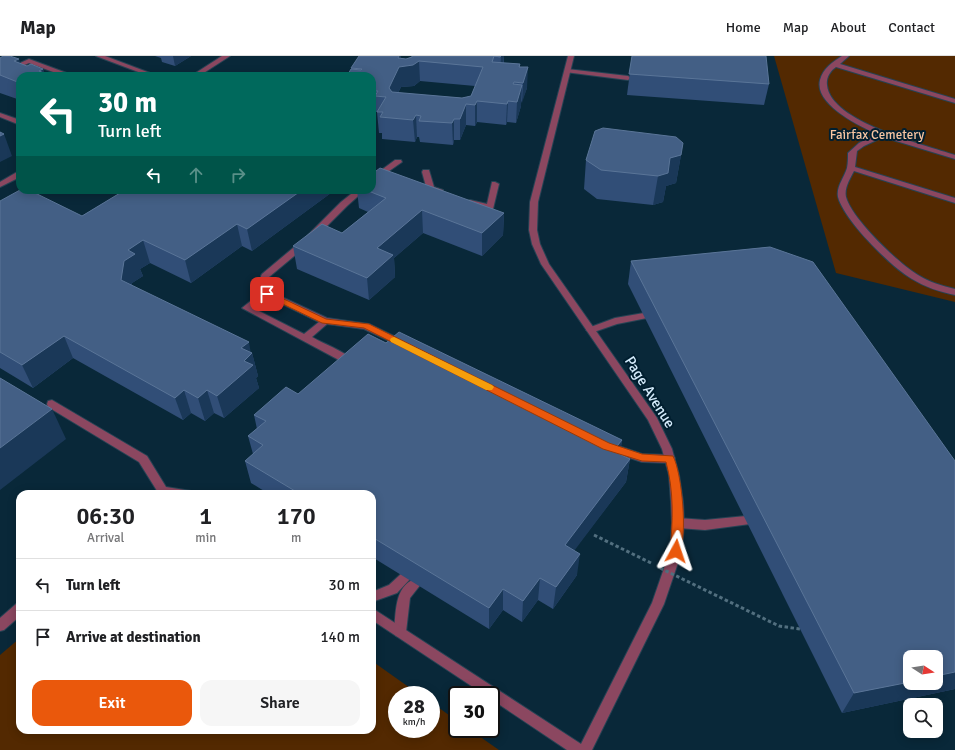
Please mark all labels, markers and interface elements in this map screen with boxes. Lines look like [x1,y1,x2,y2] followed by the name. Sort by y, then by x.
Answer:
[20,16,56,40] text: Map
[726,19,761,36] text: Home
[783,19,808,36] text: Map
[830,19,866,36] text: About
[888,19,935,36] text: Contact
[98,86,157,120] text: 30 m
[32,88,84,140] icon: left
[98,120,161,142] text: Turn left
[830,127,924,143] park label: Fairfax Cemetery
[143,164,165,186] icon: left
[185,164,207,186] icon: ahead
[227,164,249,186] icon: right
[250,277,284,311] pin
[256,283,278,305] icon: arrive
[621,353,679,431] street label: Page Avenue
[76,501,135,531] text: 06:30
[199,501,212,531] text: 1
[277,501,316,531] text: 170
[87,530,124,546] text: Arrival
[195,530,216,546] text: min
[291,530,301,546] text: m
[655,530,697,572] position arrow
[32,574,54,596] icon: left
[66,576,120,594] text: Turn left
[329,576,360,594] text: 30 m
[32,626,54,648] icon: arrive
[66,628,201,646] text: Arrive at destination
[320,628,360,646] text: 140 m
[903,650,943,690] north arrow
[903,650,943,738] map controls
[32,680,192,726] button: Exit
[200,680,360,726] button: Share
[448,686,500,738] speed limit sign: 30
[403,694,425,719] text: 28
[903,698,943,738] button: search
[403,716,425,728] text: km/h

